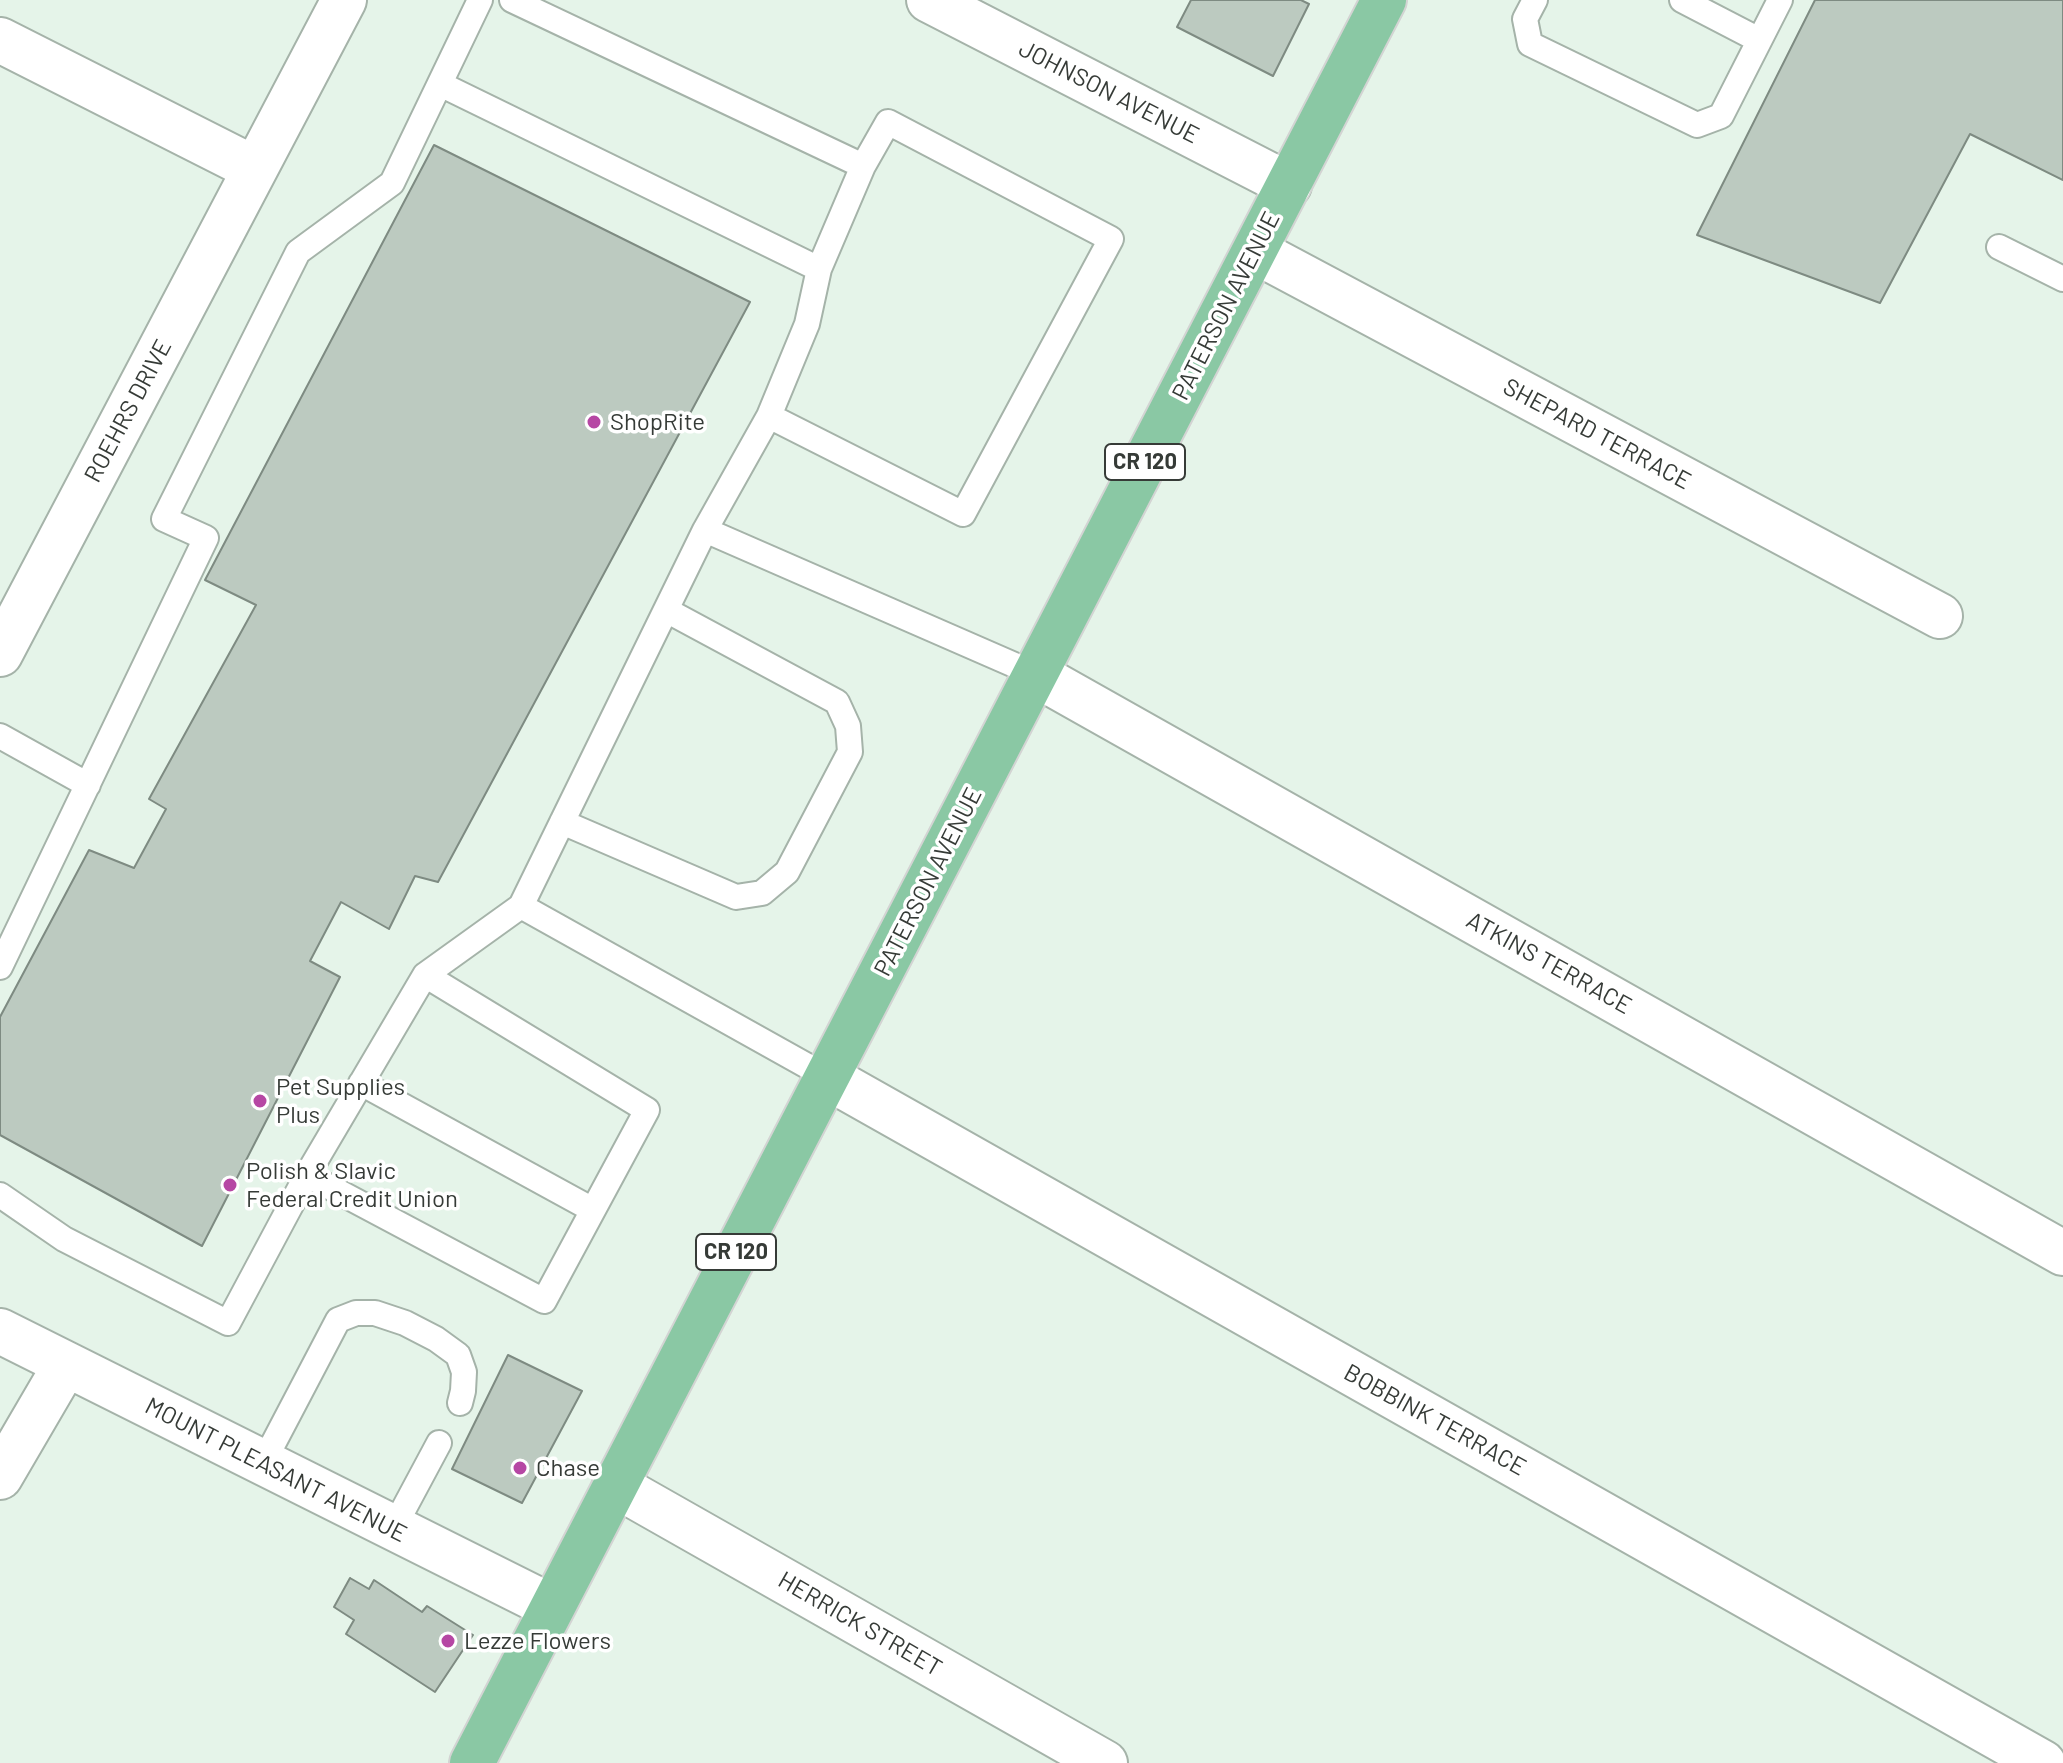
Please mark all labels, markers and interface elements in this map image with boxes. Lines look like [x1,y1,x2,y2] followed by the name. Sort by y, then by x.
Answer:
[1014,34,1204,150] street label: JOHNSON AVENUE
[1166,207,1286,405] street label: PATERSON AVENUE
[78,335,178,487] street label: ROEHRS DRIVE
[1498,372,1696,496] street label: SHEPARD TERRACE
[610,408,705,436] place label: ShopRite
[585,413,603,431] marker: ShopRite
[1105,444,1185,480] road number: CR 120
[868,783,988,981] street label: PATERSON AVENUE
[1461,906,1637,1020] street label: ATKINS TERRACE
[276,1073,405,1129] place label: Pet Supplies Plus
[251,1092,269,1110] marker: Pet Supplies Plus
[246,1157,458,1213] place label: Polish & Slavic Federal Credit Union
[221,1176,239,1194] marker: Polish & Slavic Federal Credit Union
[696,1234,776,1270] road number: CR 120
[1339,1358,1531,1482] street label: BOBBINK TERRACE
[140,1391,412,1549] street label: MOUNT PLEASANT AVENUE
[536,1454,600,1482] place label: Chase
[511,1459,529,1477] marker: Chase
[773,1565,947,1683] street label: HERRICK STREET
[464,1627,611,1655] place label: Lezze Flowers
[439,1632,457,1650] marker: Lezze Flowers

